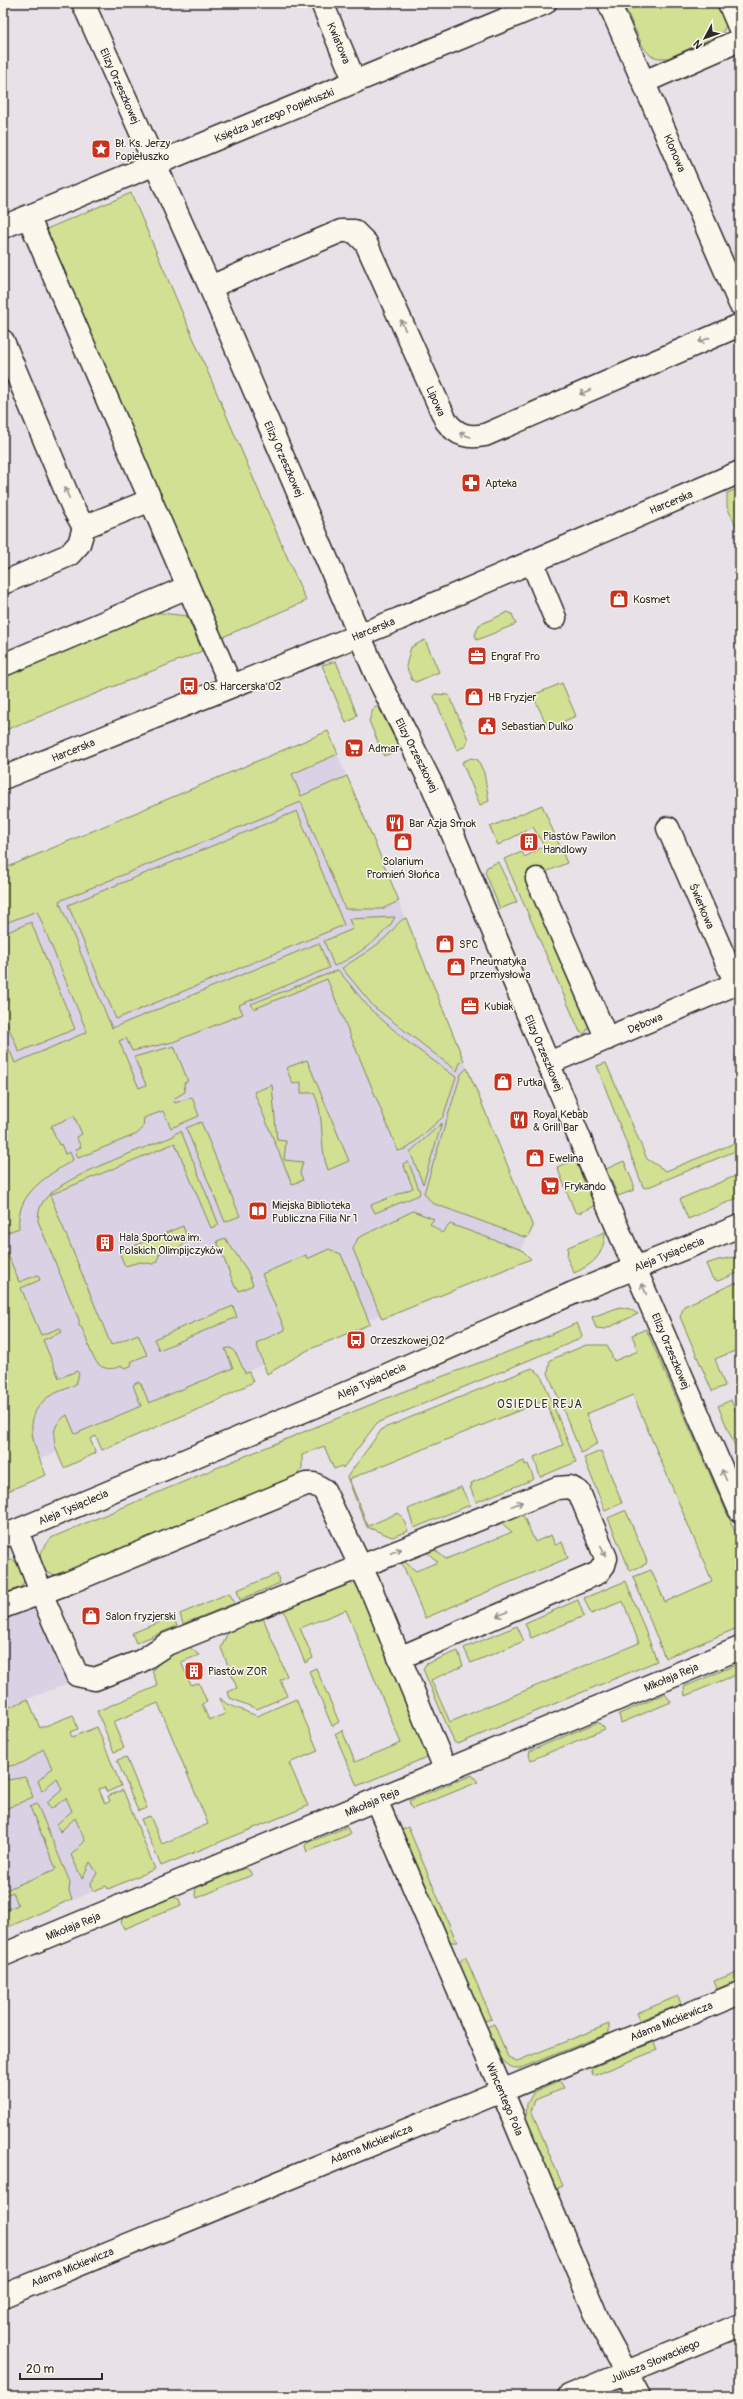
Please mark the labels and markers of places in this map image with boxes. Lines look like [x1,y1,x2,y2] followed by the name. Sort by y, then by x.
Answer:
[115,137,170,163] place label: Bł. Ks. Jerzy Popiełuszko
[90,138,112,160] place icon: Bł. Ks. Jerzy Popiełuszko
[460,472,482,494] pharmacy icon: Apteka
[485,477,517,490] place label: Apteka
[608,588,630,610] shop icon: Kosmet
[633,593,671,606] place label: Kosmet
[466,645,488,667] office icon: Engraf Pro
[491,650,540,663] place label: Engraf Pro
[178,675,200,697] bus stop icon: Os. Harcerska 02
[203,680,281,693] place label: Os. Harcerska 02
[463,686,485,708] shop icon: HB Fryzjer
[488,691,537,704] place label: HB Fryzjer
[476,715,498,737] public building icon: Sebastian Dulko
[501,720,573,733] place label: Sebastian Dulko
[343,737,365,759] supermarket icon: Admar
[368,742,399,755] place label: Admar
[384,812,406,834] restaurant icon: Bar Azja Smok
[409,817,477,830] place label: Bar Azja Smok
[543,830,616,856] place label: Piastów Pawilon Handlowy
[392,831,414,853] shop icon: Solarium Promień Słońca
[518,831,540,853] building icon: Piastów Pawilon Handlowy
[366,855,440,881] place label: Solarium Promień Słońca
[434,933,456,955] shop icon: SPC
[459,938,478,951] place label: SPC
[470,955,531,981] place label: Pneumatyka przemysłowa
[445,956,467,978] shop icon: Pneumatyka przemysłowa
[459,995,481,1017] office icon: Kubiak
[484,1000,514,1013] place label: Kubiak
[492,1071,514,1093] shop icon: Putka
[517,1076,543,1089] place label: Putka
[533,1108,588,1134] place label: Royal Kebab & Grill Bar
[508,1109,530,1131] restaurant icon: Royal Kebab & Grill Bar
[524,1147,546,1169] shop icon: Ewelina
[549,1152,583,1165] place label: Ewelina
[539,1175,561,1197] supermarket icon: Frykando
[564,1180,606,1193] place label: Frykando
[272,1199,357,1225] place label: Miejska Biblioteka Publiczna Filia Nr 1
[247,1200,269,1222] library icon: Miejska Biblioteka Publiczna Filia Nr 1
[119,1231,224,1257] place label: Hala Sportowa im. Polskich Olimpijczyków
[94,1232,116,1254] building icon: Hala Sportowa im. Polskich Olimpijczyków
[345,1329,367,1351] bus stop icon: Orzeszkowej 02
[370,1334,445,1347] place label: Orzeszkowej 02
[80,1605,102,1627] shop icon: Salon fryzjerski
[105,1610,176,1623] place label: Salon fryzjerski
[183,1660,205,1682] building icon: Piastów ZOR
[208,1665,267,1678] place label: Piastów ZOR

